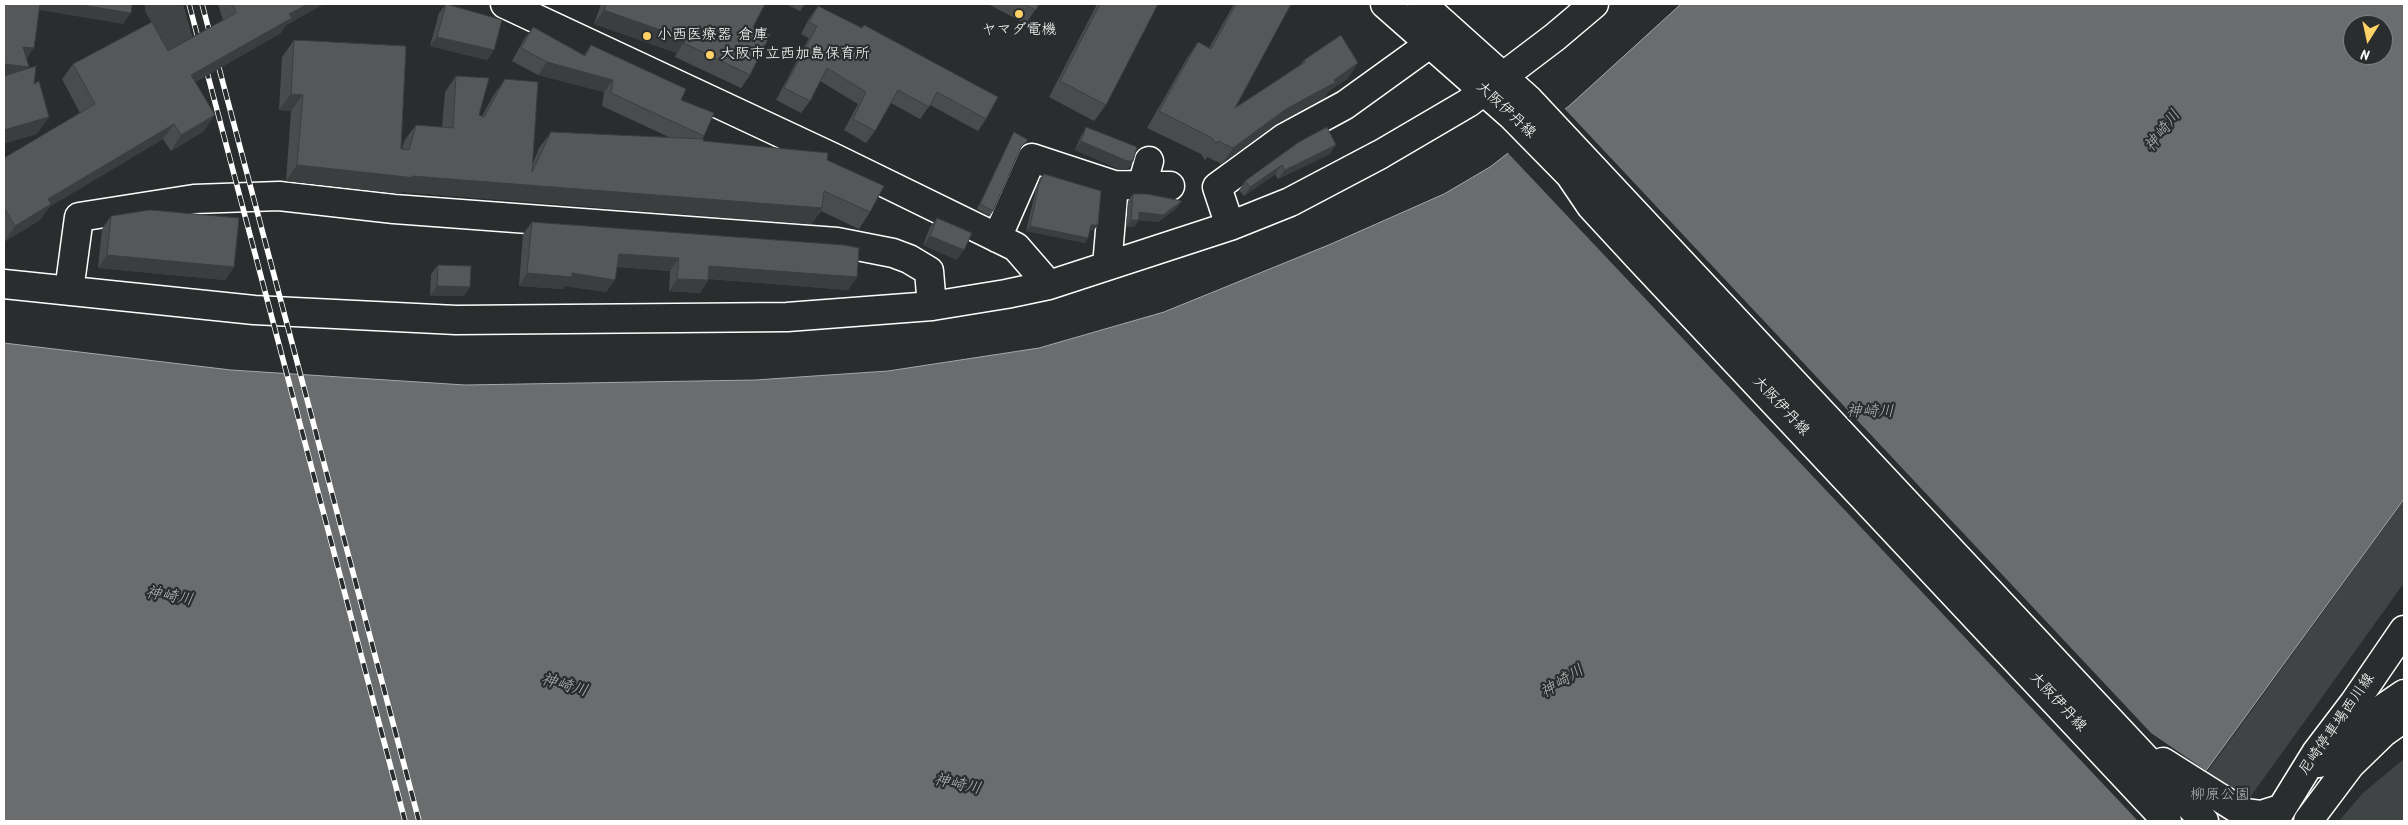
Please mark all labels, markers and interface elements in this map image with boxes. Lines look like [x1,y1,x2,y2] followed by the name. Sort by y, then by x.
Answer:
[1013,8,1025,20] marker: ヤマダ電機
[2343,15,2393,65] north arrow
[982,22,1056,40] place label: ヤマダ電機
[657,27,768,45] place label: 小西医療器 倉庫
[641,30,653,42] marker: 小西医療器 倉庫
[2359,42,2372,65] text: N
[720,46,870,64] place label: 大阪市立西加島保育所
[704,49,716,61] marker: 大阪市立西加島保育所
[1471,79,1539,143] street label: 大阪伊丹線
[2142,107,2186,157] water label: 神崎川
[1748,373,1812,441] street label: 大阪伊丹線
[1846,403,1894,423] water label: 神崎川
[144,584,194,612] water label: 神崎川
[1538,662,1588,704] water label: 神崎川
[2025,669,2089,737] street label: 大阪伊丹線
[2296,671,2380,779] street label: 尼崎停車場西川線
[538,672,590,702] water label: 神崎川
[932,772,982,800] water label: 神崎川
[2190,787,2250,805] park label: 柳原公園

